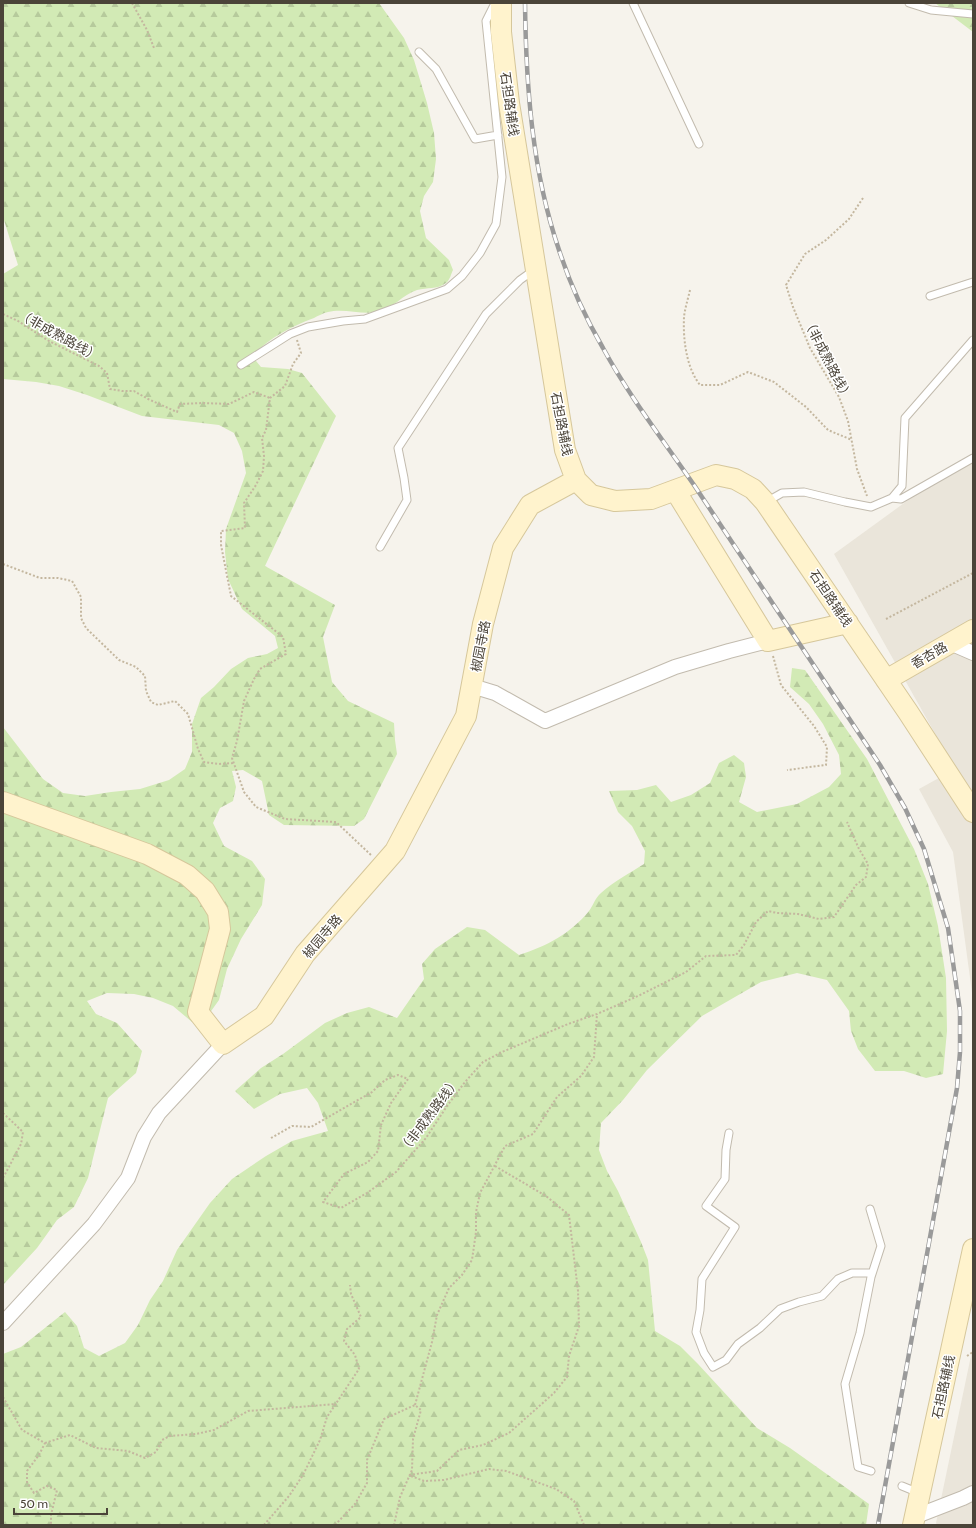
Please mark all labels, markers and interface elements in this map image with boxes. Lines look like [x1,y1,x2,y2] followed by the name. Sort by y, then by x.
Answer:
[498,71,522,137] street label: 石担路辅线
[15,306,103,364] street label: （非成熟路线）
[800,315,856,403] street label: （非成熟路线）
[548,391,576,457] street label: 石担路辅线
[806,567,856,629] street label: 石担路辅线
[467,619,493,673] street label: 椒园寺路
[908,638,950,672] street label: 香杏路
[299,911,345,961] street label: 椒园寺路
[395,1074,463,1156] street label: （非成熟路线）
[928,1354,958,1420] street label: 石担路辅线
[14,1490,107,1516] scale bar
[20,1496,48,1511] text: 50 m

